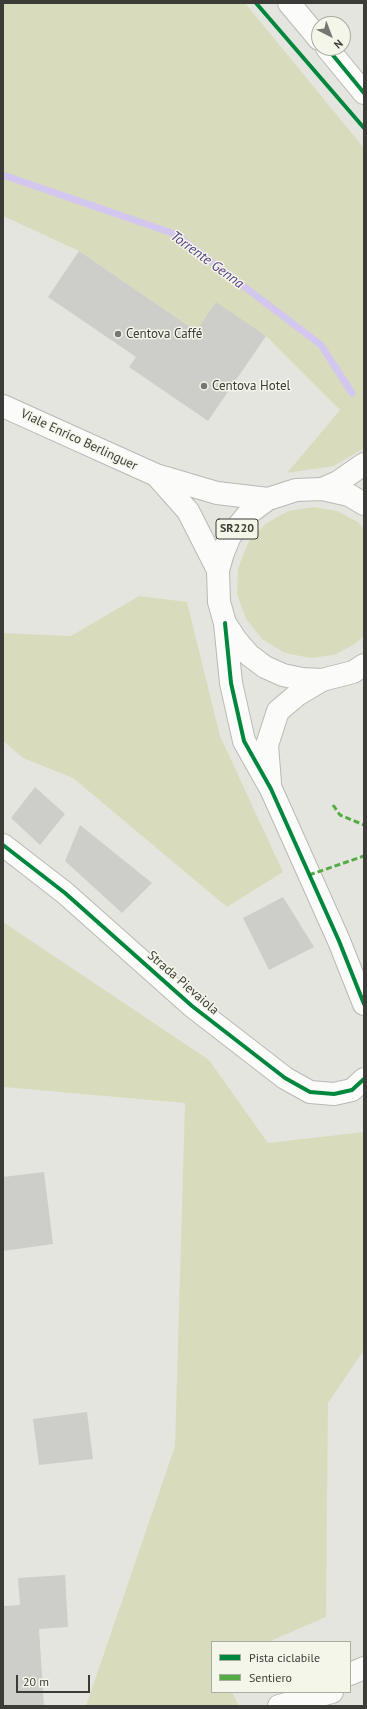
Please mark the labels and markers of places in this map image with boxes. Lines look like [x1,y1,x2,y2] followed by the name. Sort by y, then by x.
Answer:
[126,326,202,342] place label: Centova Caffé
[113,329,123,339] marker: Centova Caffé
[212,378,290,394] place label: Centova Hotel
[199,381,209,391] marker: Centova Hotel

